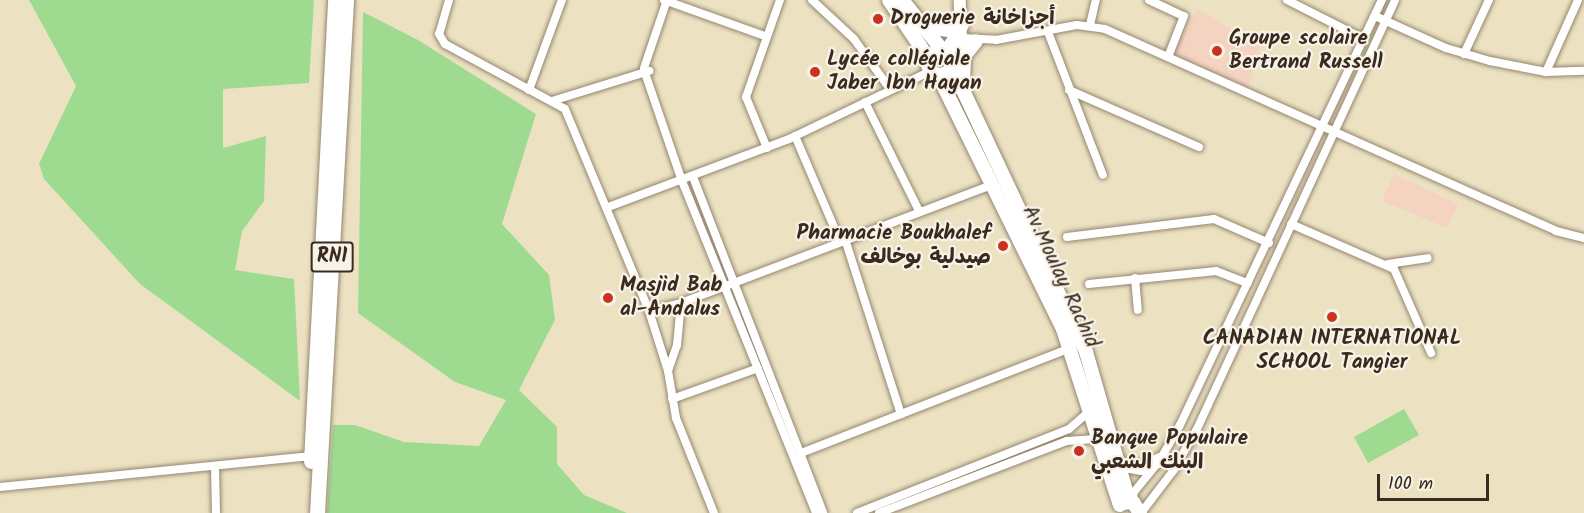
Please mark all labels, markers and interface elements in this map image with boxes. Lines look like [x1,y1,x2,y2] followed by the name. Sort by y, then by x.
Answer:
[890,6,1055,32] place label: Droguerie أجزاخانة
[871,12,885,26] marker: Droguerie أجزاخانة
[1229,26,1383,76] place label: Groupe scolaire Bertrand Russell
[1210,44,1224,58] marker: Groupe scolaire Bertrand Russell
[827,47,982,97] place label: Lycée collégiale Jaber Ibn Hayan
[808,65,822,79] marker: Lycée collégiale Jaber Ibn Hayan
[1016,202,1104,352] street label: Av.Moulay Rachid
[797,221,991,271] place label: Pharmacie Boukhalef صيدلية بوخالف
[996,239,1010,253] marker: Pharmacie Boukhalef صيدلية بوخالف
[310,240,354,274] road number: RN1
[620,273,722,323] place label: Masjid Bab al-Andalus
[601,291,615,305] marker: Masjid Bab al-Andalus
[1325,310,1339,324] marker: CANADIAN INTERNATIONAL SCHOOL Tangier
[1203,326,1461,376] place label: CANADIAN INTERNATIONAL SCHOOL Tangier
[1091,426,1248,476] place label: Banque Populaire البنك الشعبي
[1072,444,1086,458] marker: Banque Populaire البنك الشعبي
[1380,462,1492,500] scale bar
[1388,470,1433,499] text: 100 m

